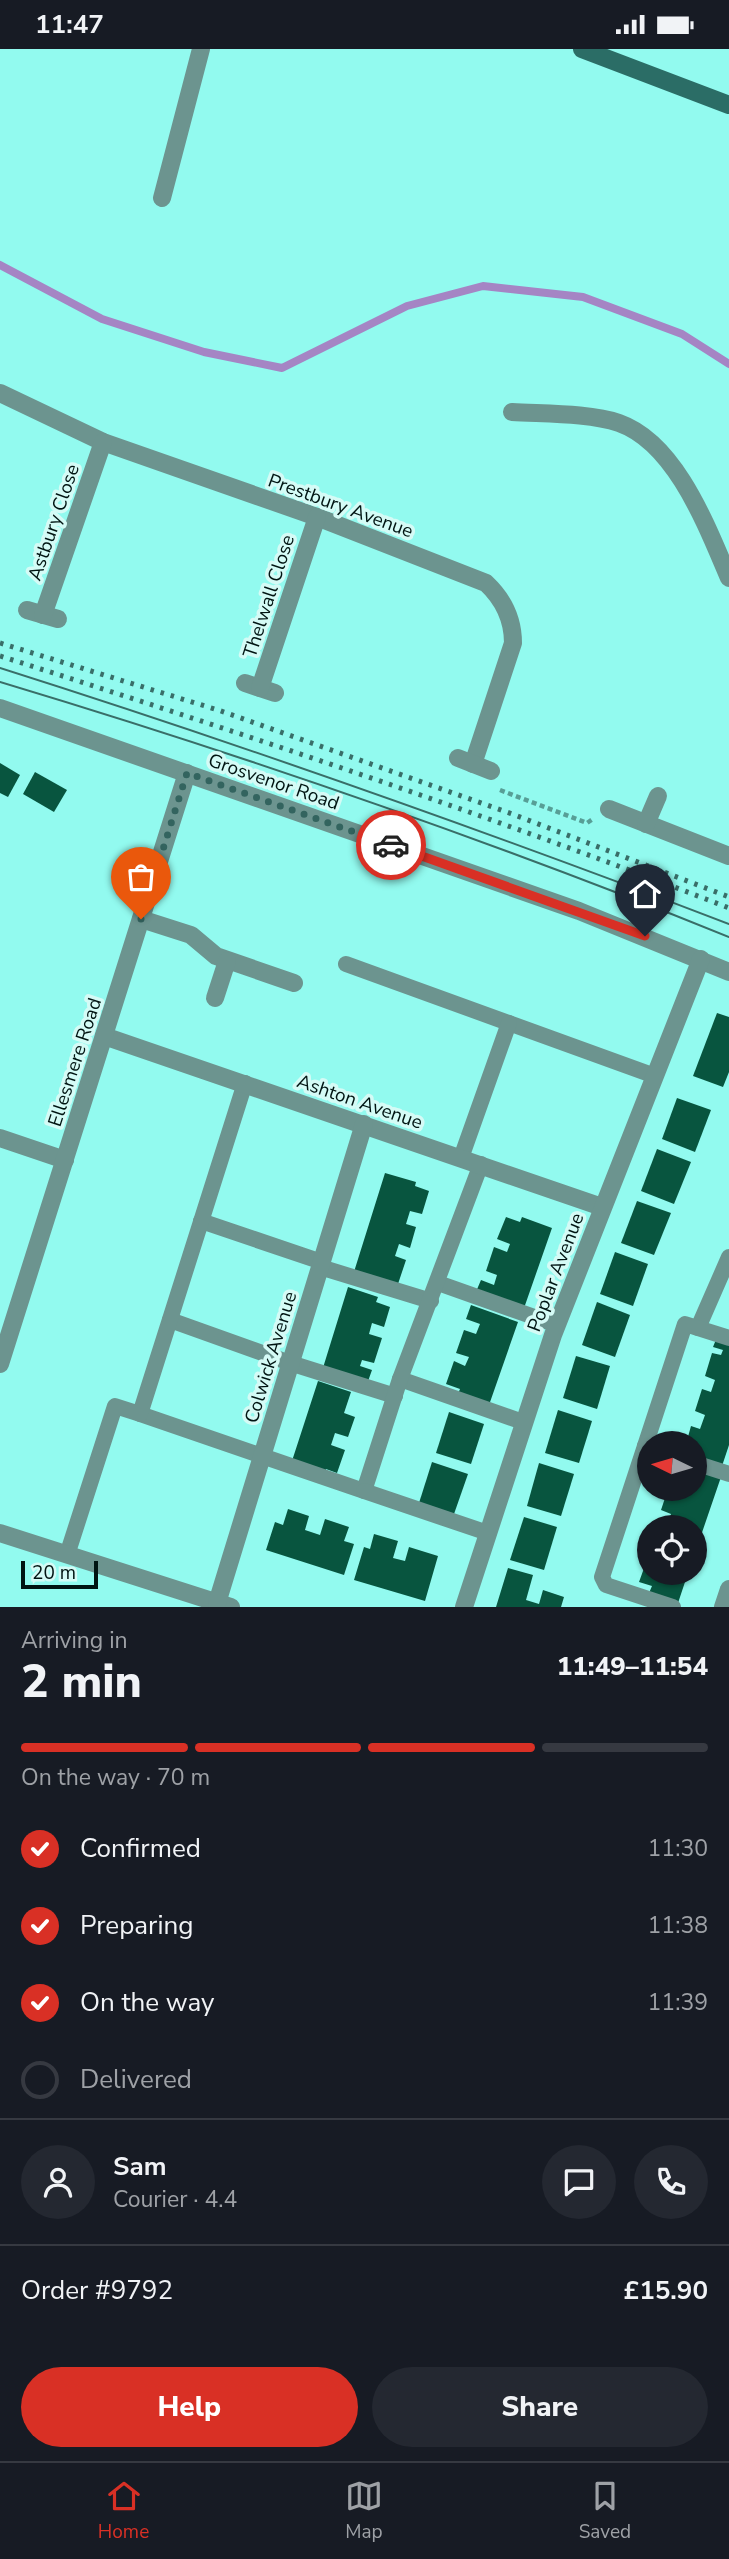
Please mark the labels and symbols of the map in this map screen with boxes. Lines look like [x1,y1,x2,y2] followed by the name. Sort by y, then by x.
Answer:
[22,461,86,584] street label: Astbury Close
[264,468,417,544] street label: Prestbury Avenue
[237,531,301,661] street label: Thelwall Close
[205,747,343,817] street label: Grosvenor Road
[356,810,426,880] courier
[111,847,171,919] pin
[615,864,675,936] pin
[42,995,108,1130] street label: Ellesmere Road
[293,1068,426,1136] street label: Ashton Avenue
[521,1209,591,1336] street label: Poplar Avenue
[239,1288,303,1426] street label: Colwick Avenue
[637,1431,707,1501] north arrow
[21,1558,98,1590] scale bar

